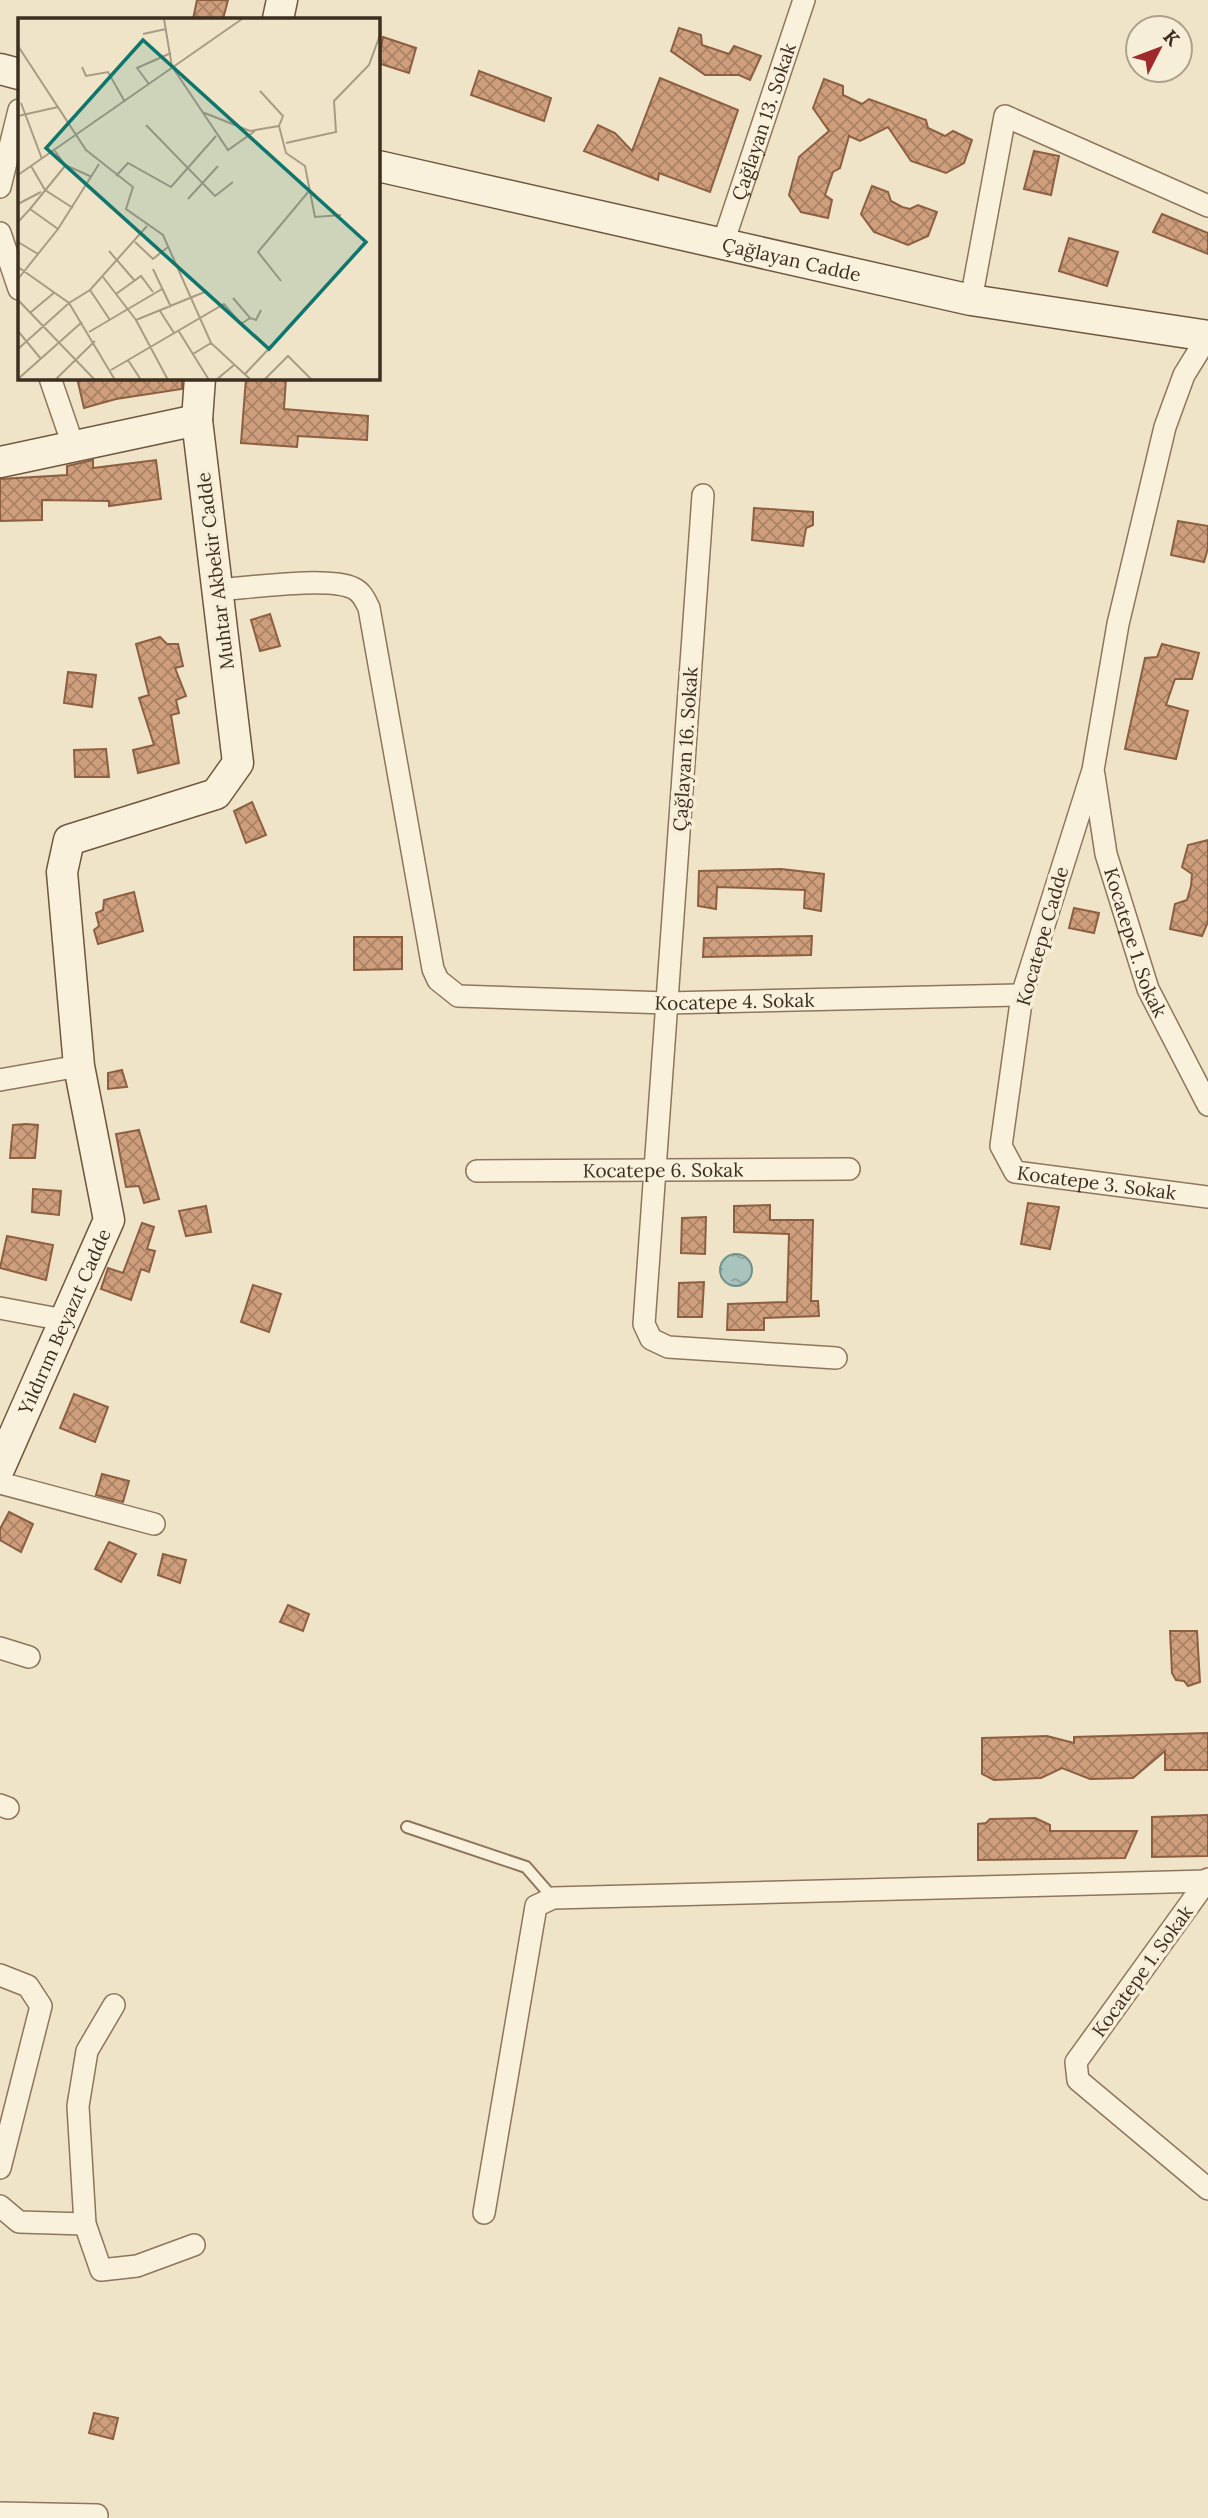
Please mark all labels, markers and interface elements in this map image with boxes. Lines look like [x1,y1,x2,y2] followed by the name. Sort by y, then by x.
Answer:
[1124,14,1194,84] north arrow
[18,18,380,380] inset map
[1158,25,1185,51] text: K
[726,39,801,203] street label: Çağlayan 13. Sokak
[720,232,863,287] street label: Çağlayan Cadde
[191,471,239,671] street label: Muhtar Akbekir Cadde
[667,665,703,832] street label: Çağlayan 16. Sokak
[1011,864,1073,1008] street label: Kocatepe Cadde
[1099,865,1173,1022] street label: Kocatepe 1. Sokak
[654,988,815,1015] street label: Kocatepe 4. Sokak
[583,1158,744,1182] street label: Kocatepe 6. Sokak
[1016,1160,1178,1205] street label: Kocatepe 3. Sokak
[12,1225,116,1419] street label: Yıldırım Beyazıt Cadde
[1086,1900,1198,2041] street label: Kocatepe 1. Sokak

